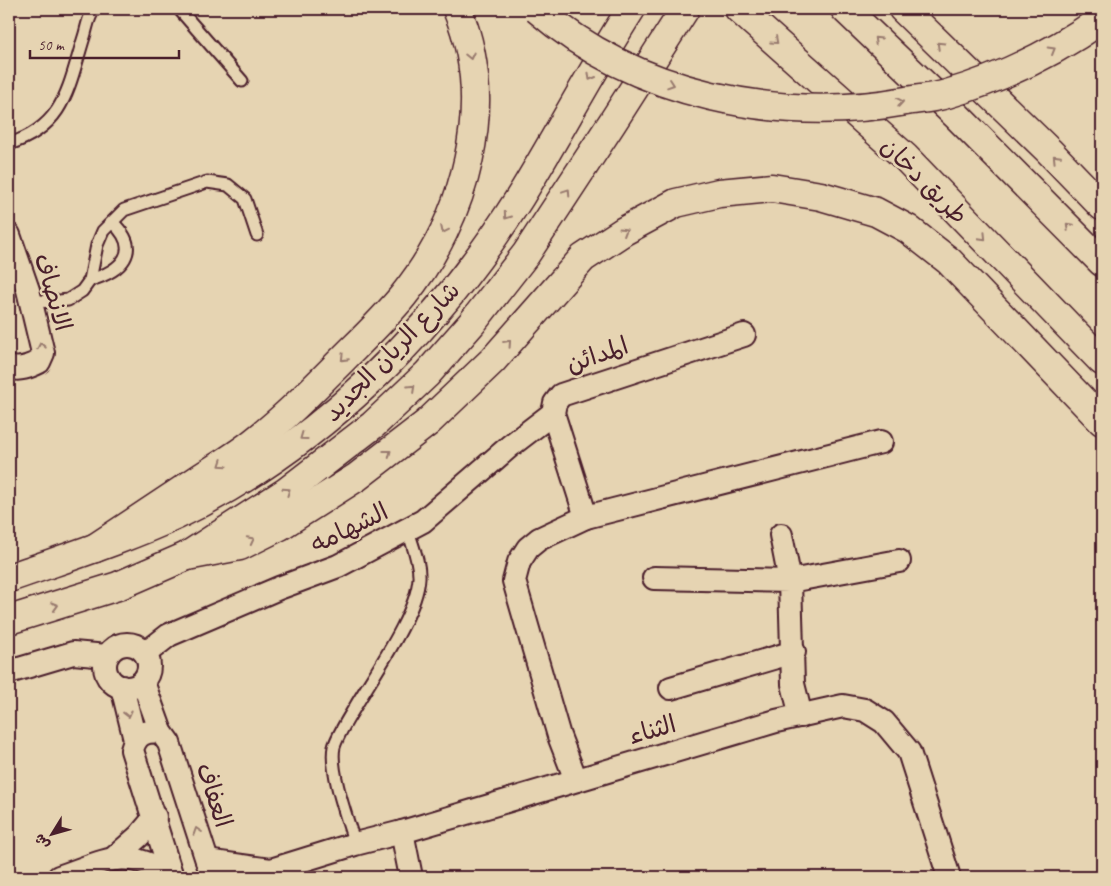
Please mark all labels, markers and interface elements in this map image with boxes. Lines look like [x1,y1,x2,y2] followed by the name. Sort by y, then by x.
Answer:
[30,28,179,60] scale bar
[38,36,65,55] text: 50 m
[770,36,779,45] one-way arrow
[874,37,883,46] one-way arrow
[937,42,946,51] one-way arrow
[1047,46,1056,56] one-way arrow
[464,51,474,60] one-way arrow
[587,71,597,80] one-way arrow
[666,78,674,88] one-way arrow
[895,98,904,108] one-way arrow
[874,130,975,231] street label: طريق دخان
[1053,155,1062,164] one-way arrow
[560,189,570,198] one-way arrow
[504,210,513,220] one-way arrow
[1065,223,1074,232] one-way arrow
[440,225,450,234] one-way arrow
[618,228,627,238] one-way arrow
[977,231,986,240] one-way arrow
[27,250,79,335] street label: الانصاف
[317,275,468,429] street label: شارع الريان الجديد
[562,329,633,380] street label: المدائن
[502,340,511,349] one-way arrow
[36,342,46,351] one-way arrow
[341,352,350,361] one-way arrow
[407,385,416,394] one-way arrow
[299,431,309,440] one-way arrow
[382,450,392,459] one-way arrow
[218,458,228,467] one-way arrow
[281,488,291,497] one-way arrow
[305,495,394,560] street label: الشهامه
[246,536,255,546] one-way arrow
[51,601,59,611] one-way arrow
[625,708,680,752] street label: الثناء
[122,709,133,718] one-way arrow
[189,759,239,832] street label: العفاف
[28,808,78,858] north arrow
[193,827,203,836] one-way arrow
[31,830,53,853] text: ش

